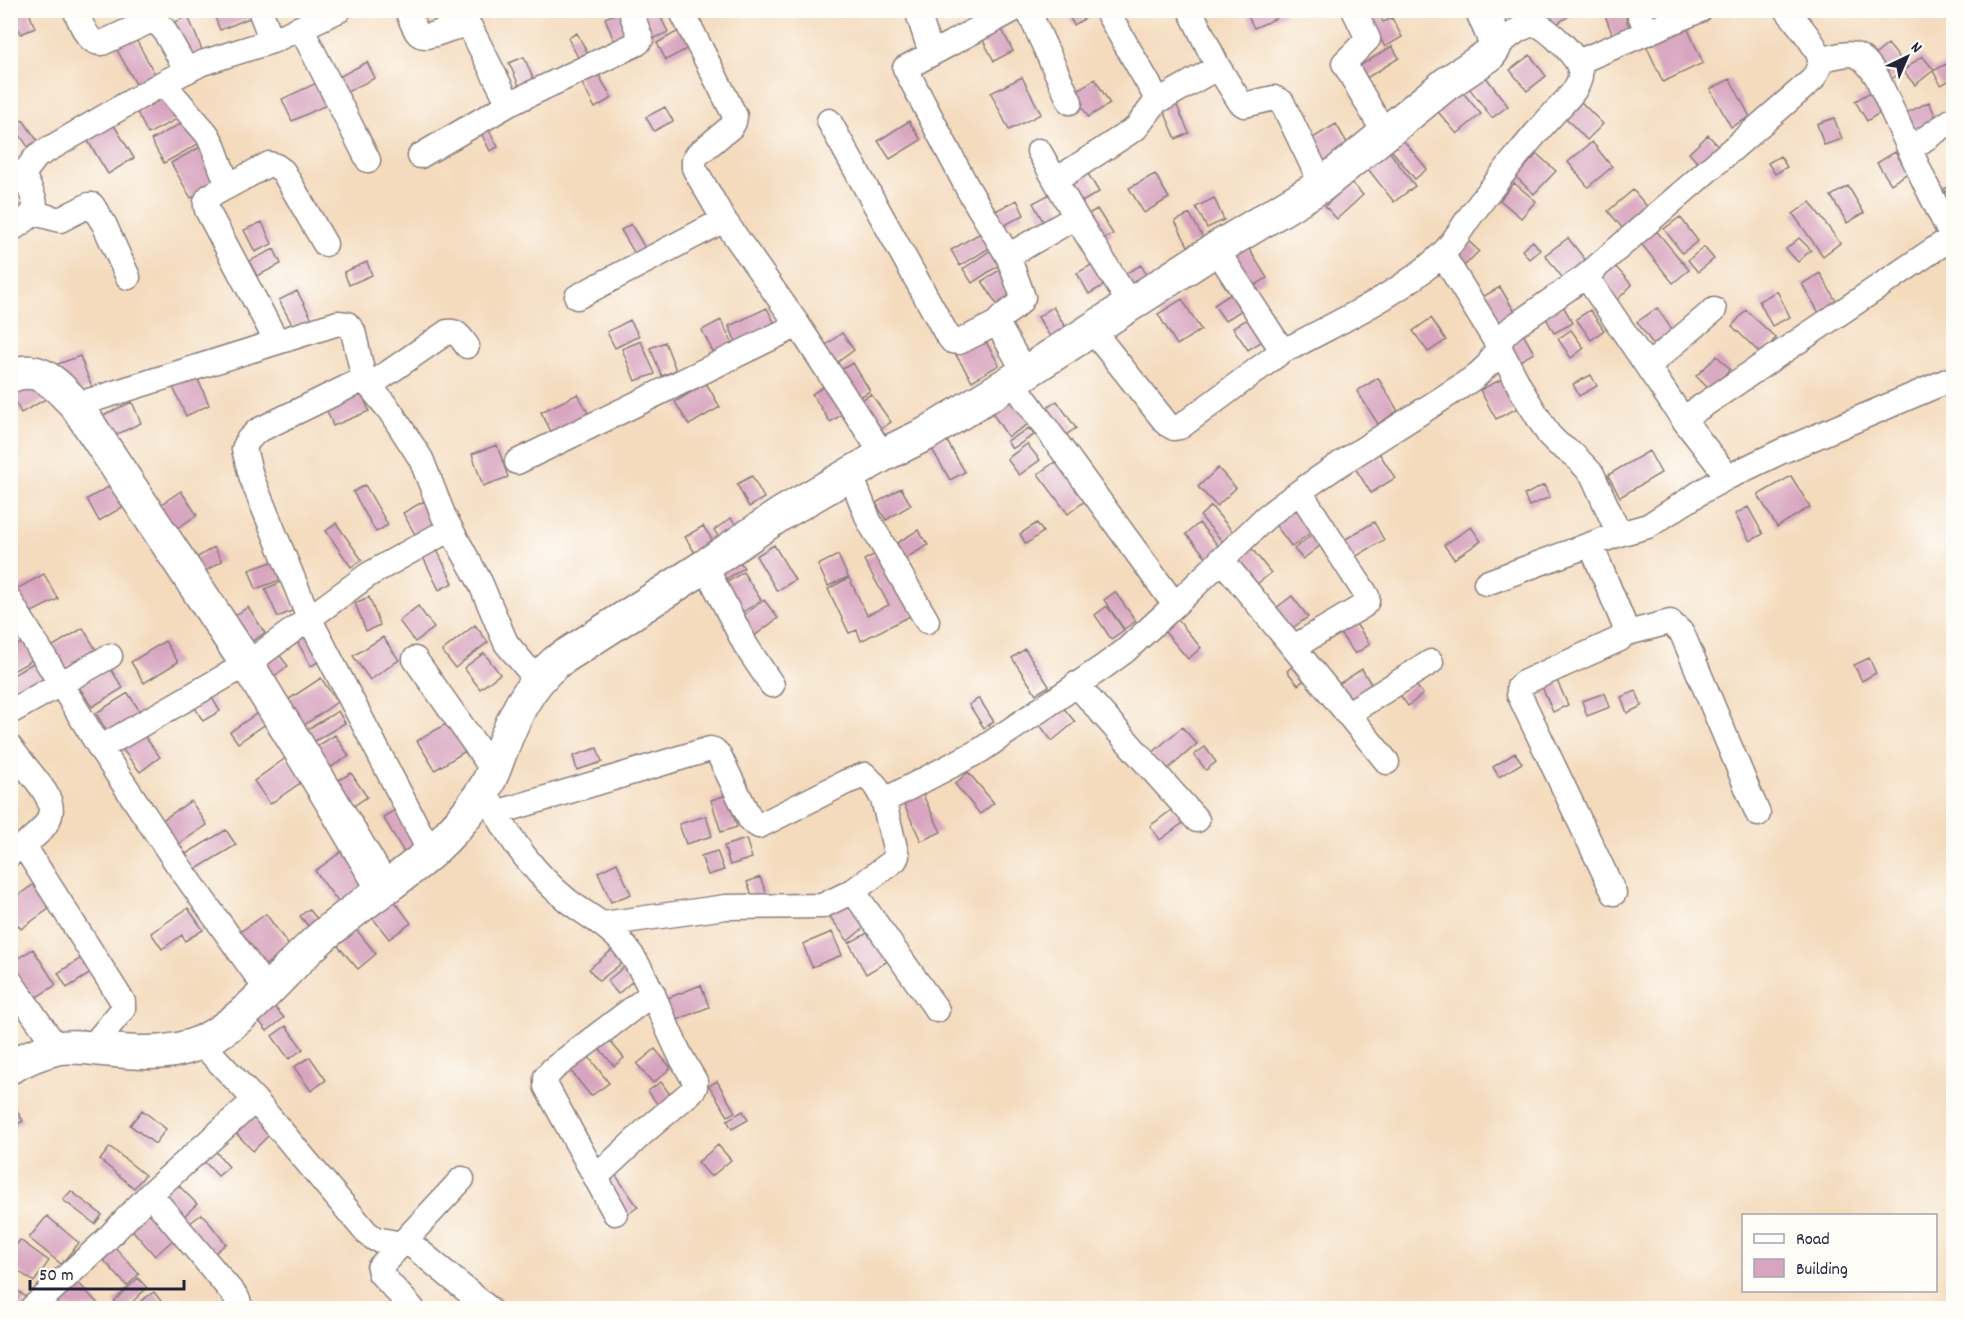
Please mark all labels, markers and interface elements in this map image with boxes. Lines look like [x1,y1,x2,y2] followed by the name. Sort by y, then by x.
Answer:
[1877,27,1937,87] north arrow
[1905,37,1927,59] text: N
[1742,1214,1937,1292] legend
[1796,1228,1830,1253] text: Road
[30,1253,184,1291] scale bar
[1796,1258,1848,1283] text: Building
[39,1264,74,1289] text: 50 m

